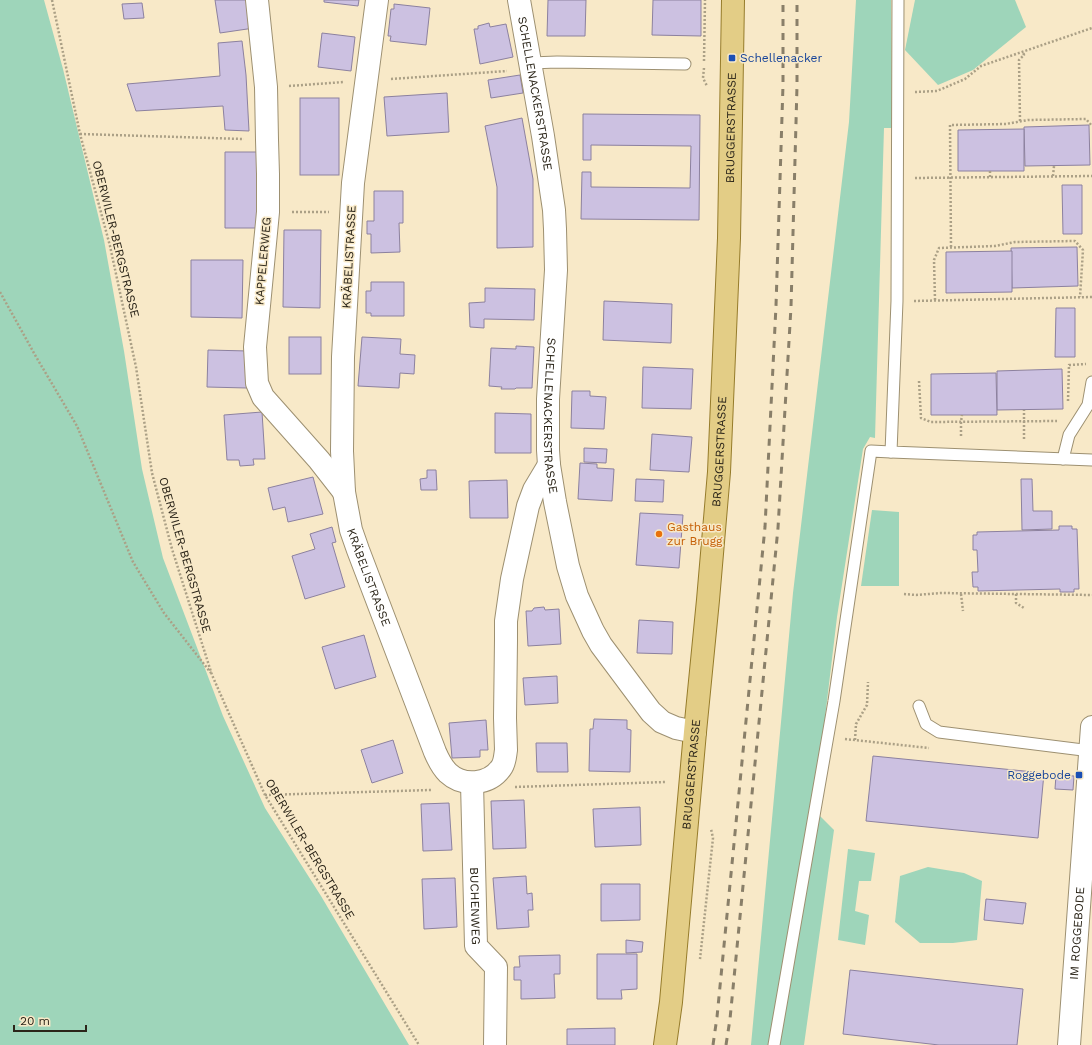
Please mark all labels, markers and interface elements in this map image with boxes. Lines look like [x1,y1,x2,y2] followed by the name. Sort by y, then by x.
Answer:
[515,15,555,172] street label: SCHELLENACKERSTRASSE
[740,51,822,65] place label: Schellenacker
[727,53,737,63] marker: Schellenacker
[723,72,739,183] street label: BRUGGERSTRASSE
[90,159,142,319] street label: OBERWILER-BERGSTRASSE
[339,205,359,309] street label: KRÄBELISTRASSE
[252,216,274,306] street label: KAPPELERWEG
[541,337,561,495] street label: SCHELLENACKERSTRASSE
[709,396,729,507] street label: BRUGGERSTRASSE
[156,475,214,635] street label: OBERWILER-BERGSTRASSE
[667,520,723,548] place label: Gasthaus zur Brugg
[344,526,394,629] street label: KRÄBELISTRASSE
[654,529,664,539] marker: Gasthaus zur Brugg
[679,718,703,830] street label: BRUGGERSTRASSE
[1007,768,1071,782] place label: Roggebode
[1074,770,1084,780] marker: Roggebode
[262,776,358,922] street label: OBERWILER-BERGSTRASSE
[467,867,483,945] street label: BUCHENWEG
[1067,886,1087,980] street label: IM ROGGEBODE
[14,1007,86,1033] scale bar
[20,1014,50,1028] text: 20 m

